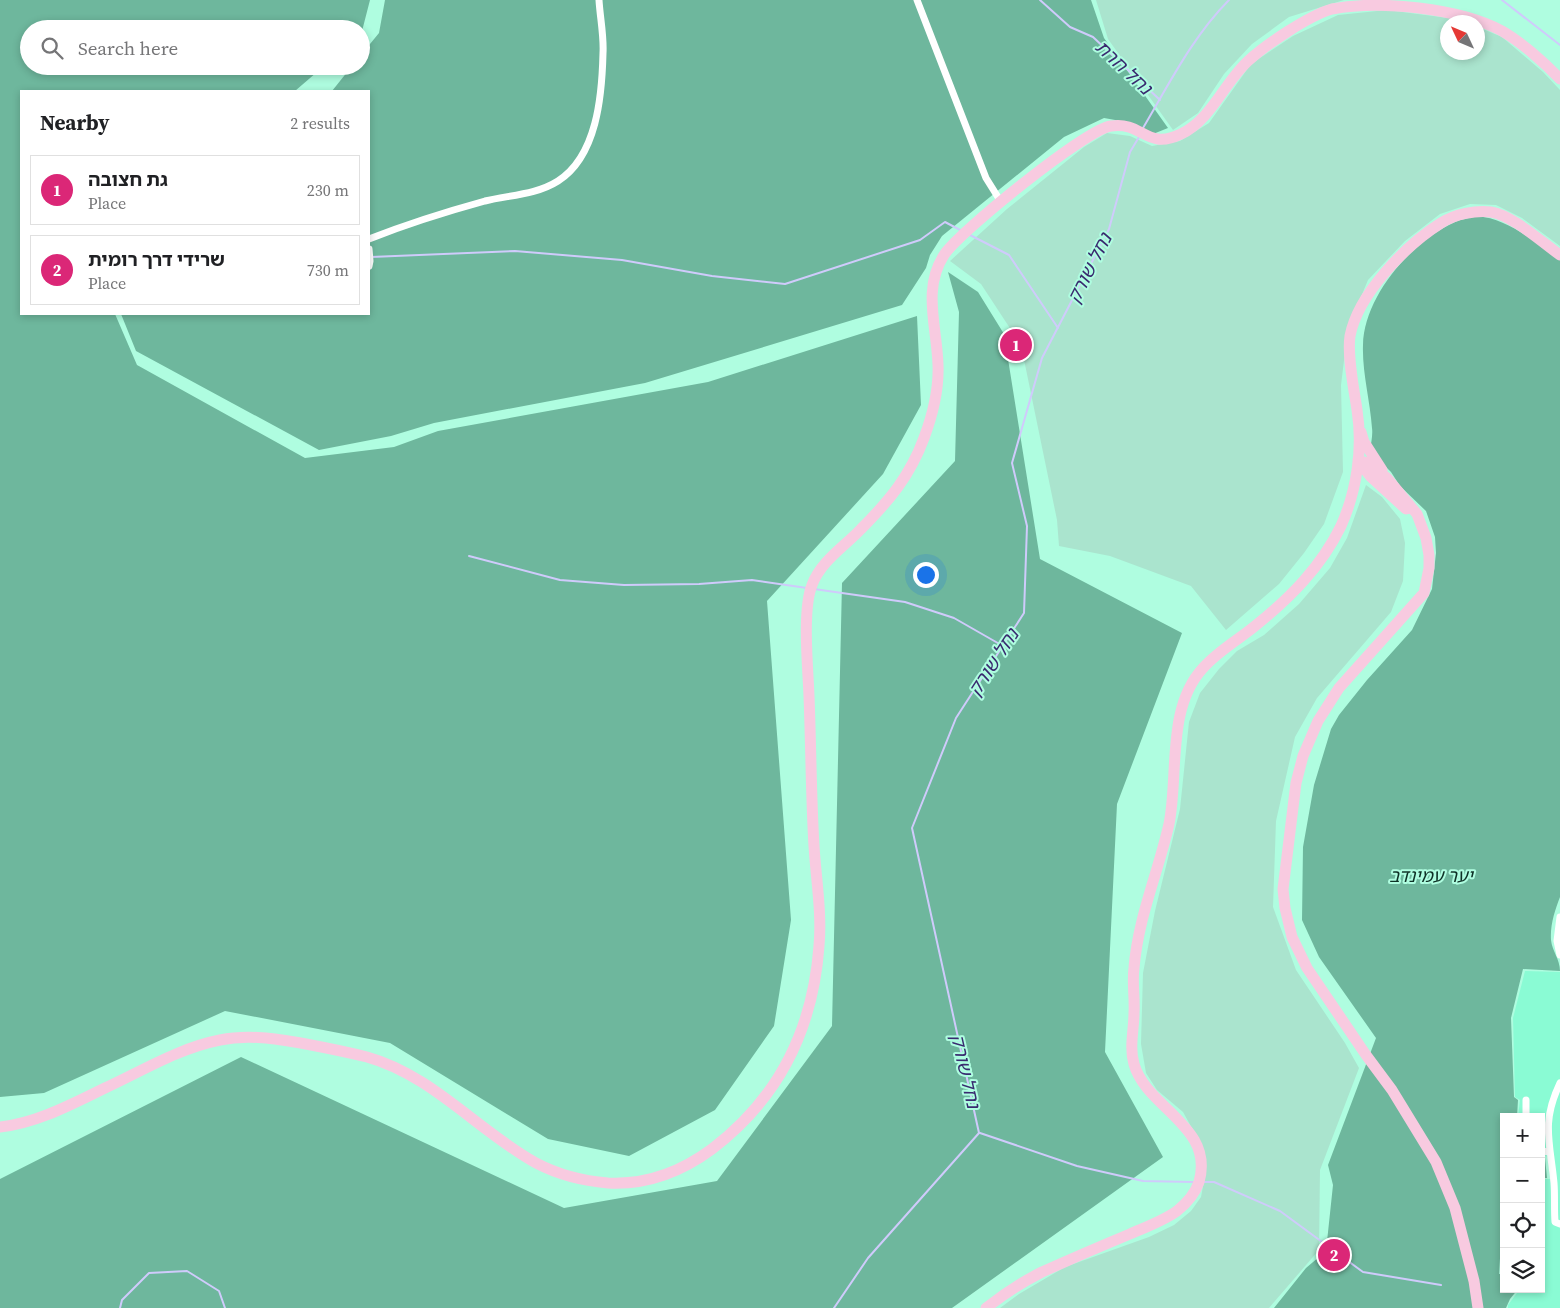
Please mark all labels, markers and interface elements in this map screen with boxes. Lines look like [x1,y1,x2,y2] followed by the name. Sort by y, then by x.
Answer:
[1440,15,1485,60] north arrow
[20,20,370,75] search box
[38,34,66,62] icon: search
[1090,34,1160,101] water label: נחל חרת
[78,35,178,61] text: Search here
[40,108,110,137] text: Nearby
[290,112,350,134] text: 2 results
[88,166,168,192] text: גת חצובה
[53,179,61,201] text: 1
[307,179,349,201] text: 230 m
[88,192,126,214] text: Place
[1060,227,1119,307] water label: נחל שורק
[88,246,225,272] text: שרידי דרך רומית
[53,259,61,281] text: 2
[307,259,349,281] text: 730 m
[88,272,126,294] text: Place
[1000,326,1032,364] pin: 1
[913,562,939,588] your location
[962,622,1025,701] water label: נחל שורק
[1389,863,1474,888] park label: יער עמינדב
[945,1031,988,1112] water label: נחל שורק
[1500,1113,1545,1293] map controls
[1500,1113,1545,1158] button: +
[1500,1158,1545,1203] button: −
[1500,1203,1545,1248] button: locate
[1318,1236,1350,1274] pin: 2
[1500,1248,1545,1293] button: layers

